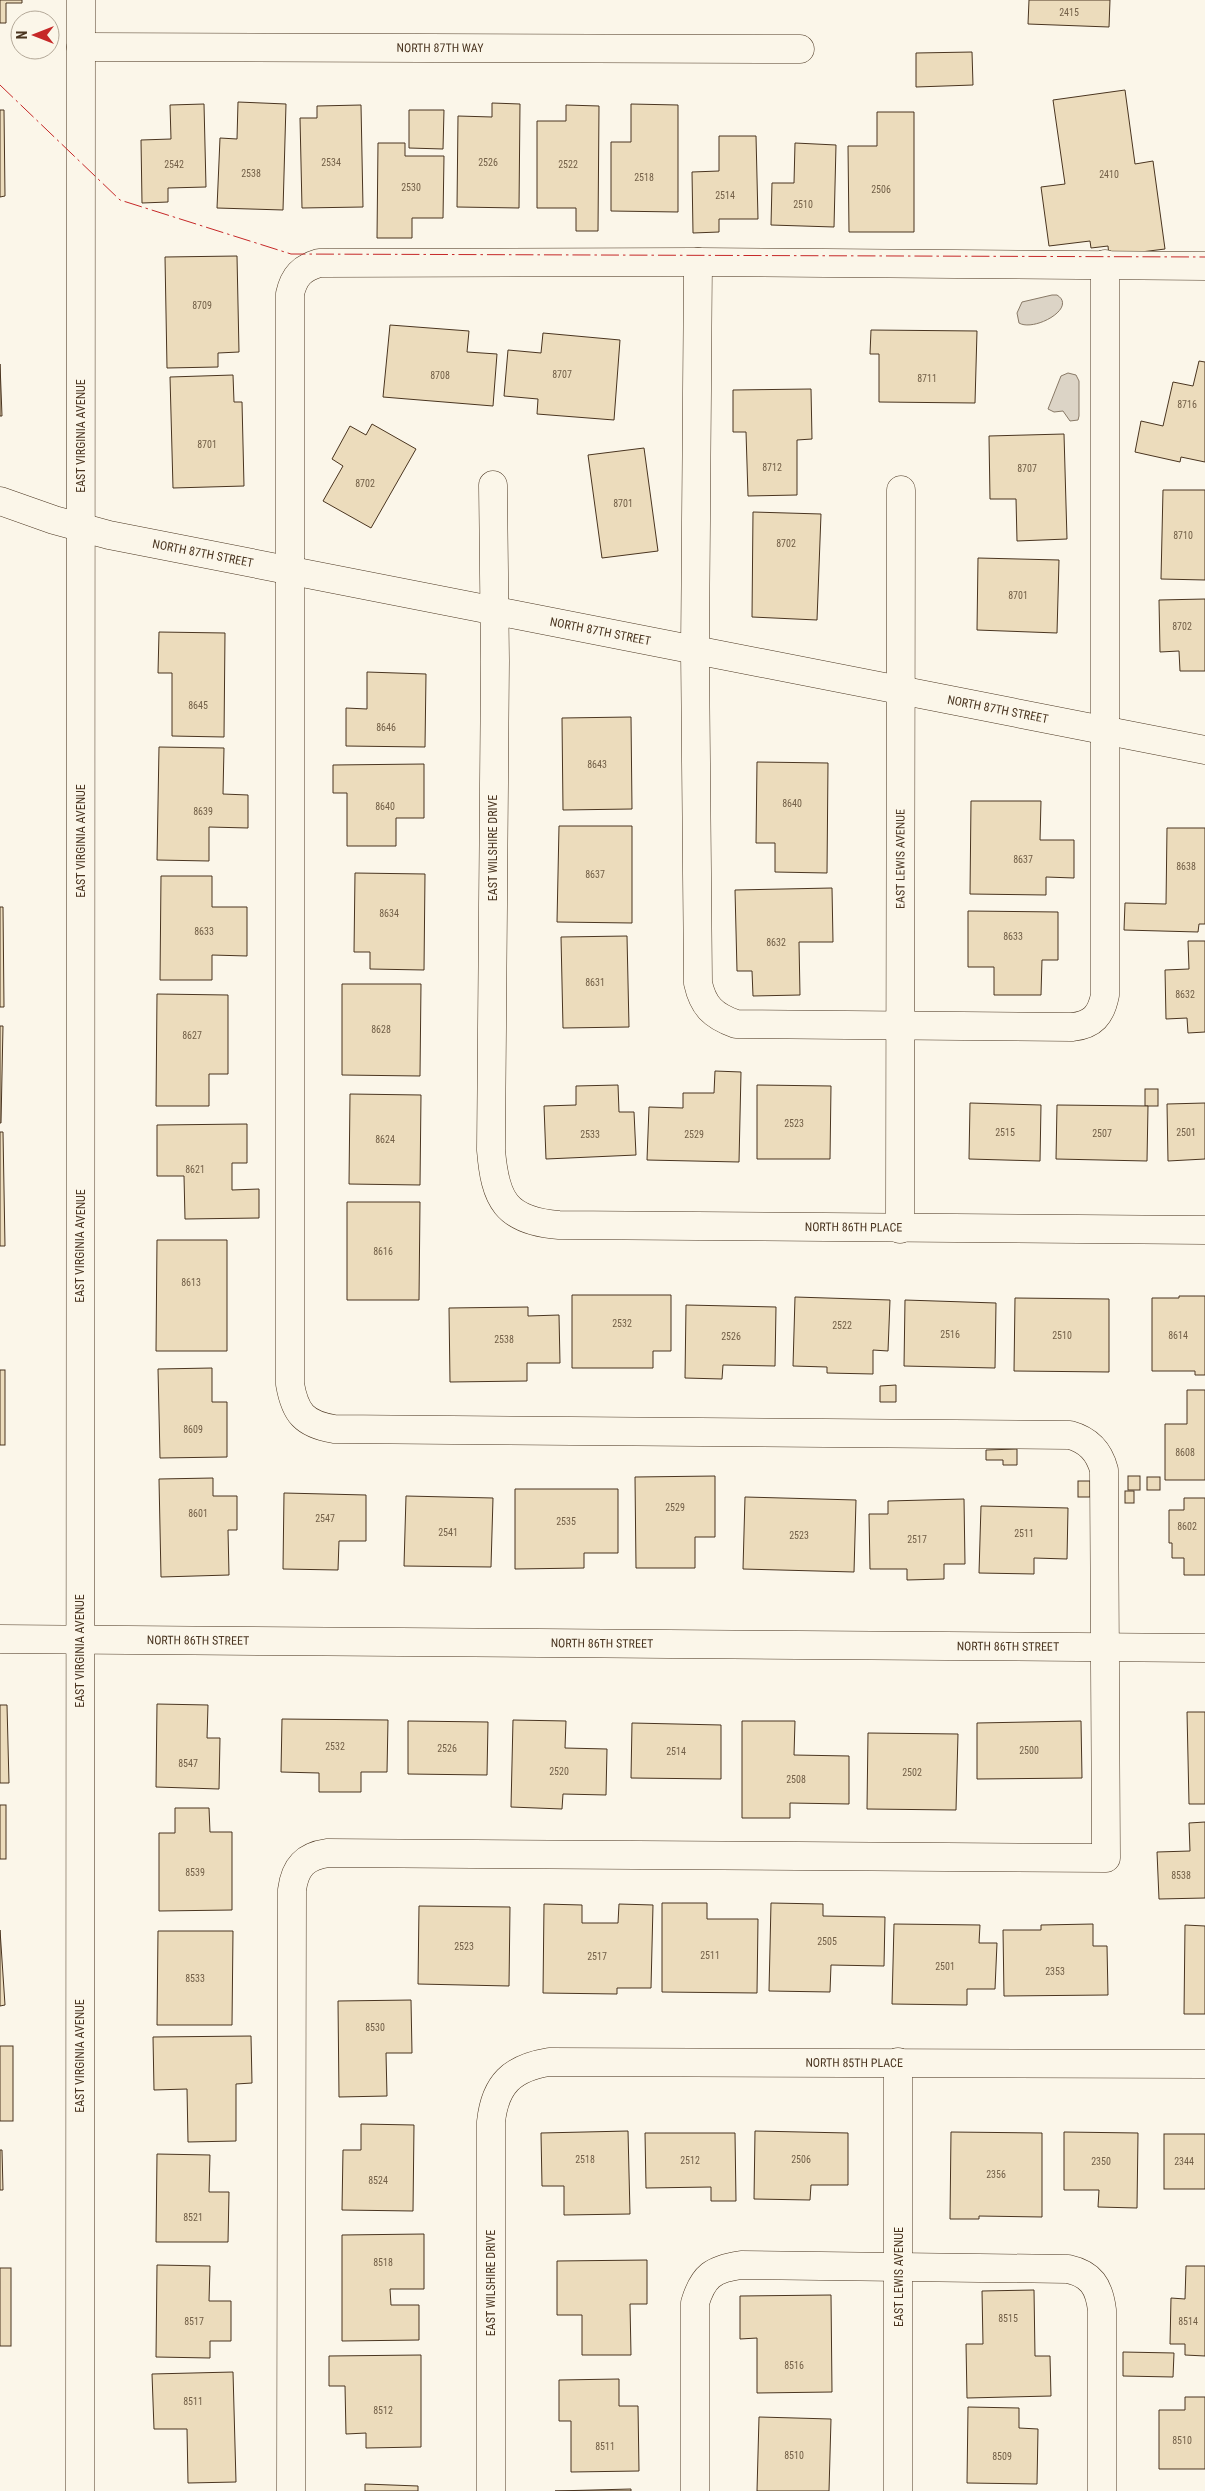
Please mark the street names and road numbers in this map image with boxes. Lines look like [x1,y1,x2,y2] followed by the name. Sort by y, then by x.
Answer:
[397,41,484,55] street label: NORTH 87TH WAY
[74,379,88,493] street label: EAST VIRGINIA AVENUE
[151,537,255,570] street label: NORTH 87TH STREET
[549,615,652,648] street label: NORTH 87TH STREET
[946,693,1049,726] street label: NORTH 87TH STREET
[74,784,88,898] street label: EAST VIRGINIA AVENUE
[486,795,500,901] street label: EAST WILSHIRE DRIVE
[893,809,908,909] street label: EAST LEWIS AVENUE
[73,1189,88,1303] street label: EAST VIRGINIA AVENUE
[805,1220,902,1235] street label: NORTH 86TH PLACE
[73,1594,87,1708] street label: EAST VIRGINIA AVENUE
[147,1633,249,1648] street label: NORTH 86TH STREET
[551,1636,653,1651] street label: NORTH 86TH STREET
[957,1639,1059,1654] street label: NORTH 86TH STREET
[73,1999,87,2113] street label: EAST VIRGINIA AVENUE
[805,2056,903,2070] street label: NORTH 85TH PLACE
[892,2227,906,2327] street label: EAST LEWIS AVENUE
[484,2230,498,2336] street label: EAST WILSHIRE DRIVE

